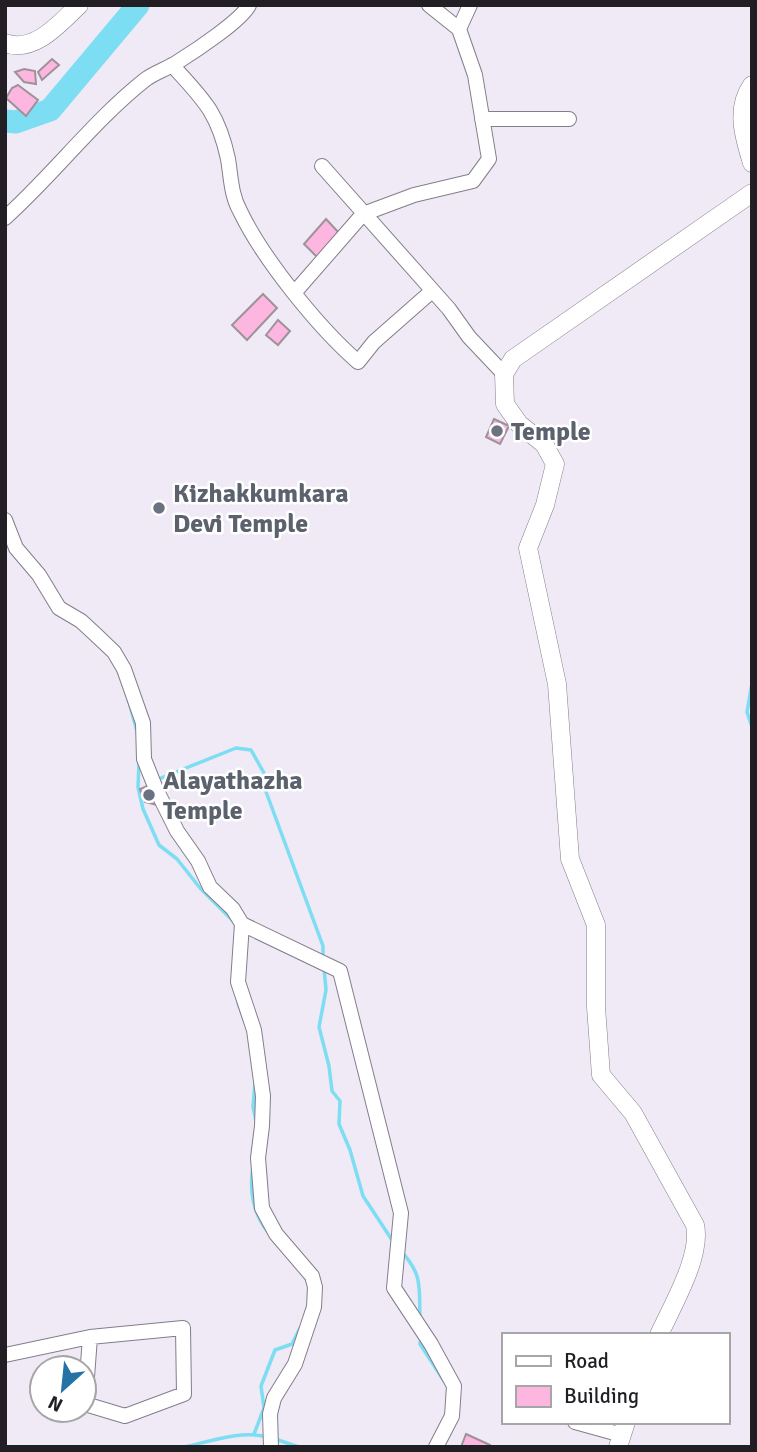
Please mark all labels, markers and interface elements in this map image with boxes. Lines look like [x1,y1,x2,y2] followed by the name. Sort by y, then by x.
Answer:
[511,416,591,448] place label: Temple
[489,423,505,439] marker: Temple
[173,478,349,540] place label: Kizhakkumkara Devi Temple
[151,500,167,516] marker: Kizhakkumkara Devi Temple
[163,765,303,827] place label: Alayathazha Temple
[141,787,157,803] marker: Alayathazha Temple
[502,1333,729,1424] legend
[564,1348,609,1374] text: Road
[28,1354,98,1424] north arrow
[564,1383,639,1409] text: Building
[44,1390,67,1417] text: N

